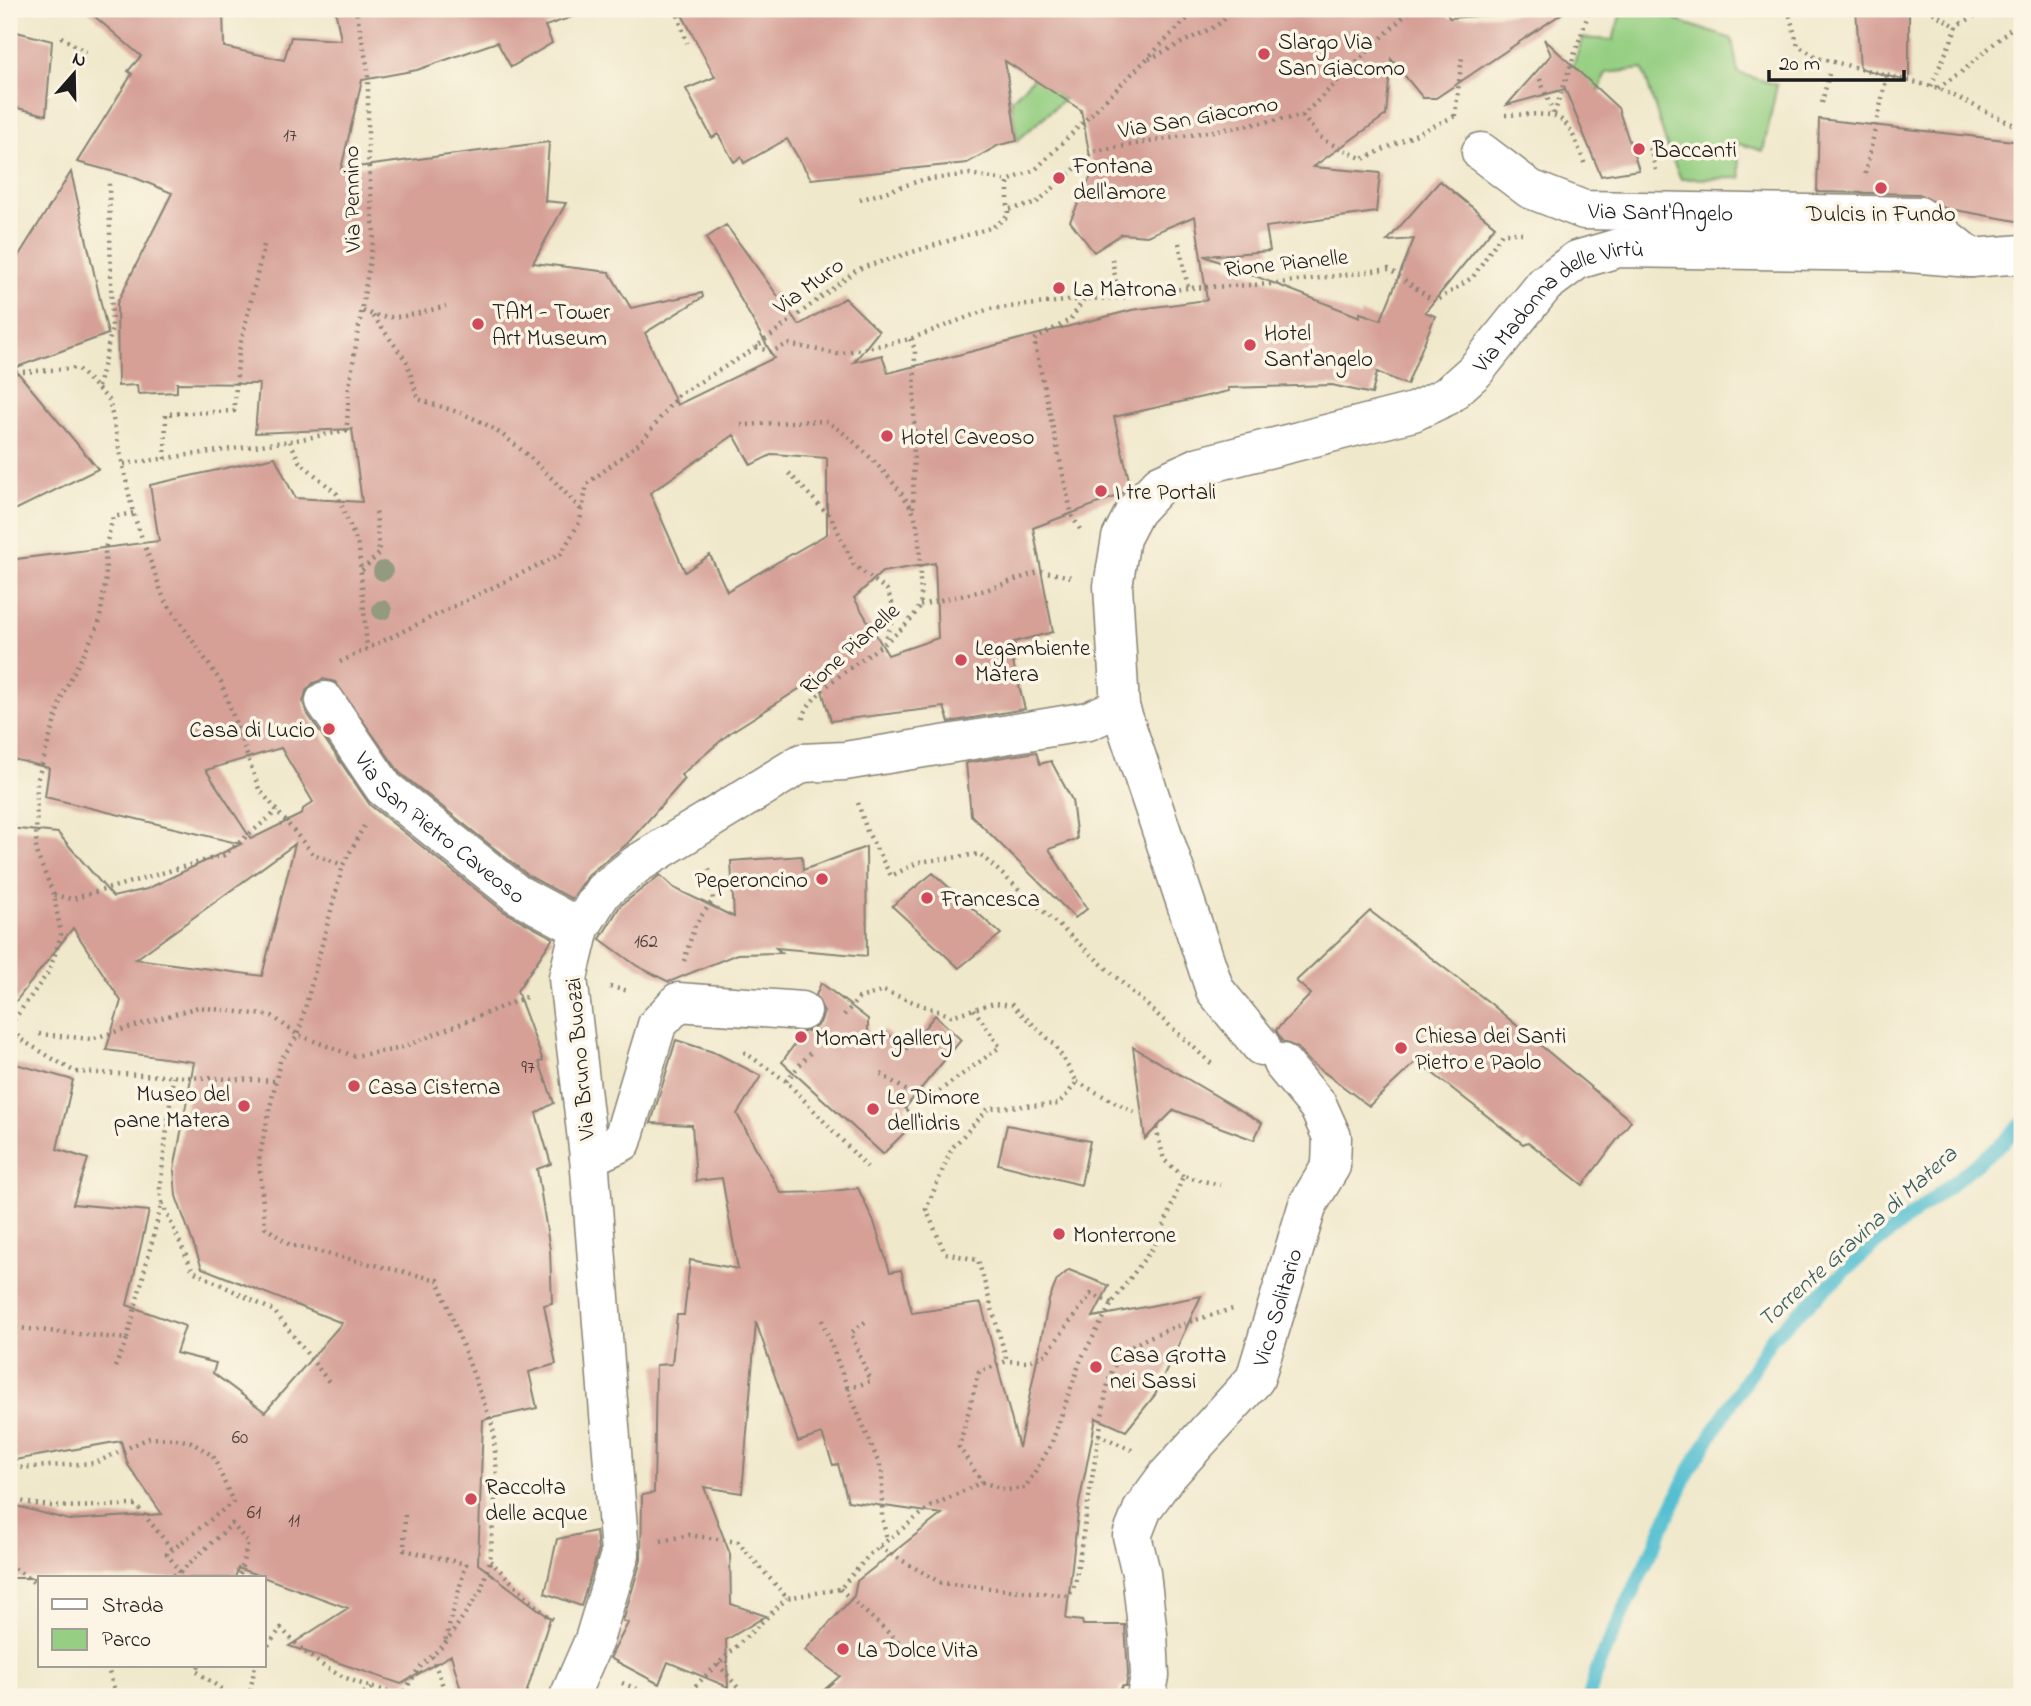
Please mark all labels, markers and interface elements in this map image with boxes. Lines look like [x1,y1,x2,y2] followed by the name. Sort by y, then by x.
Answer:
[1278,27,1405,86] place label: Slargo Via San Giacomo
[38,38,108,108] north arrow
[1769,38,1903,82] scale bar
[68,45,90,75] text: N
[1256,46,1272,62] marker: Slargo Via San Giacomo
[1779,50,1820,80] text: 20 m
[1115,88,1281,149] street label: Via San Giacomo
[283,123,297,150] house number: 17
[1652,135,1737,168] place label: Baccanti
[1631,141,1647,157] marker: Baccanti
[336,145,371,254] street label: Via Pennino
[1072,151,1167,210] place label: Fontana dell'amore
[1051,170,1067,186] marker: Fontana dell'amore
[1873,180,1889,196] marker: Dulcis in Fundo
[1587,196,1733,232] street label: Via Sant'Angelo
[1805,199,1956,232] place label: Dulcis in Fundo
[1465,234,1644,382] street label: Via Madonna delle Virtù
[1223,242,1351,287] street label: Rione Pianelle
[766,250,852,325] street label: Via Muro
[1073,274,1177,307] place label: La Matrona
[1051,280,1067,296] marker: La Matrona
[492,297,611,356] place label: TAM - Tower Art Museum
[470,316,486,332] marker: TAM - Tower Art Museum
[1264,318,1373,378] place label: Hotel Sant'angelo
[1242,337,1258,353] marker: Hotel Sant'angelo
[901,422,1035,455] place label: Hotel Caveoso
[879,428,895,444] marker: Hotel Caveoso
[1115,477,1216,510] place label: I tre Portali
[1093,483,1109,499] marker: I tre Portali
[793,596,908,704] street label: Rione Pianelle
[975,633,1091,692] place label: Legambiente Matera
[953,652,969,668] marker: Legambiente Matera
[189,715,315,748] place label: Casa di Lucio
[321,721,337,737] marker: Casa di Lucio
[345,745,530,914] street label: Via San Pietro Caveoso
[695,865,808,898] place label: Peperoncino
[814,871,830,887] marker: Peperoncino
[940,884,1040,917] place label: Francesca
[919,890,935,906] marker: Francesca
[634,929,658,956] house number: 162
[558,976,605,1142] street label: Via Bruno Buozzi
[1415,1021,1566,1080] place label: Chiesa dei Santi Pietro e Paolo
[815,1023,953,1058] place label: Momart gallery
[793,1029,809,1045] marker: Momart gallery
[1393,1040,1409,1056] marker: Chiesa dei Santi Pietro e Paolo
[521,1055,535,1082] house number: 97
[368,1072,500,1105] place label: Casa Cisterna
[346,1078,362,1094] marker: Casa Cisterna
[114,1079,230,1138] place label: Museo del pane Matera
[887,1082,981,1141] place label: Le Dimore dell'idris
[236,1098,252,1114] marker: Museo del pane Matera
[865,1101,881,1117] marker: Le Dimore dell'idris
[1751,1138,1967,1337] water label: Torrente Gravina di Matera
[1073,1220,1177,1253] place label: Monterrone
[1051,1226,1067,1242] marker: Monterrone
[1245,1245,1313,1372] street label: Vico Solitario
[1110,1340,1226,1399] place label: Casa Grotta nei Sassi
[1088,1359,1104,1375] marker: Casa Grotta nei Sassi
[232,1425,248,1452] house number: 60
[485,1472,588,1531] place label: Raccolta delle acque
[463,1491,479,1507] marker: Raccolta delle acque
[247,1500,261,1527] house number: 61
[288,1508,300,1535] house number: 11
[38,1576,266,1668] legend
[102,1592,164,1622] text: Strada
[102,1626,151,1656] text: Parco
[857,1635,978,1668] place label: La Dolce Vita
[835,1641,851,1657] marker: La Dolce Vita

